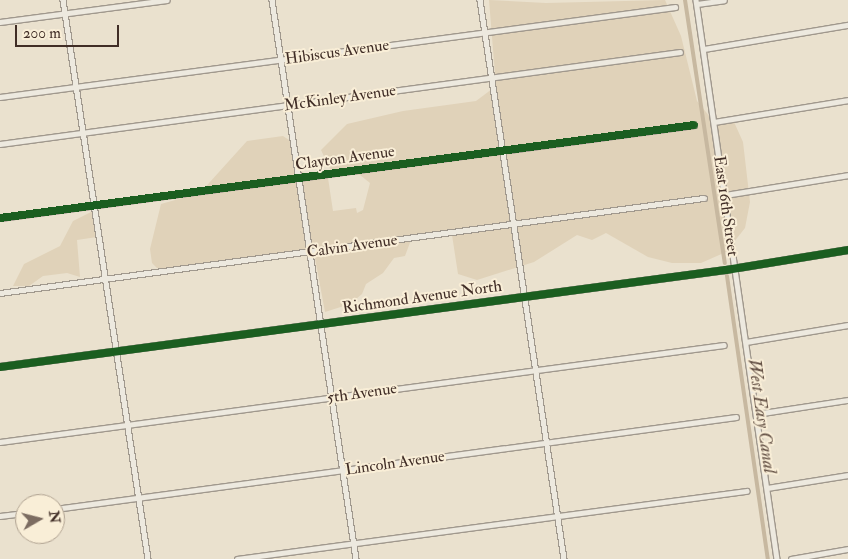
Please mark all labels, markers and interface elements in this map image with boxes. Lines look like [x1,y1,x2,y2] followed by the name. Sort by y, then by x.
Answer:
[18,15,121,47] scale bar
[23,24,61,43] text: 200 m
[284,35,390,69] street label: Hibiscus Avenue
[283,81,397,115] street label: McKinley Avenue
[294,142,396,174] street label: Clayton Avenue
[709,154,743,258] street label: East 16th Street
[305,230,399,262] street label: Calvin Avenue
[341,276,503,318] street label: Richmond Avenue North
[742,357,780,475] water label: West Easy Canal
[326,379,398,407] street label: 5th Avenue
[344,447,446,479] street label: Lincoln Avenue
[15,494,65,544] north arrow
[45,510,64,524] text: N

